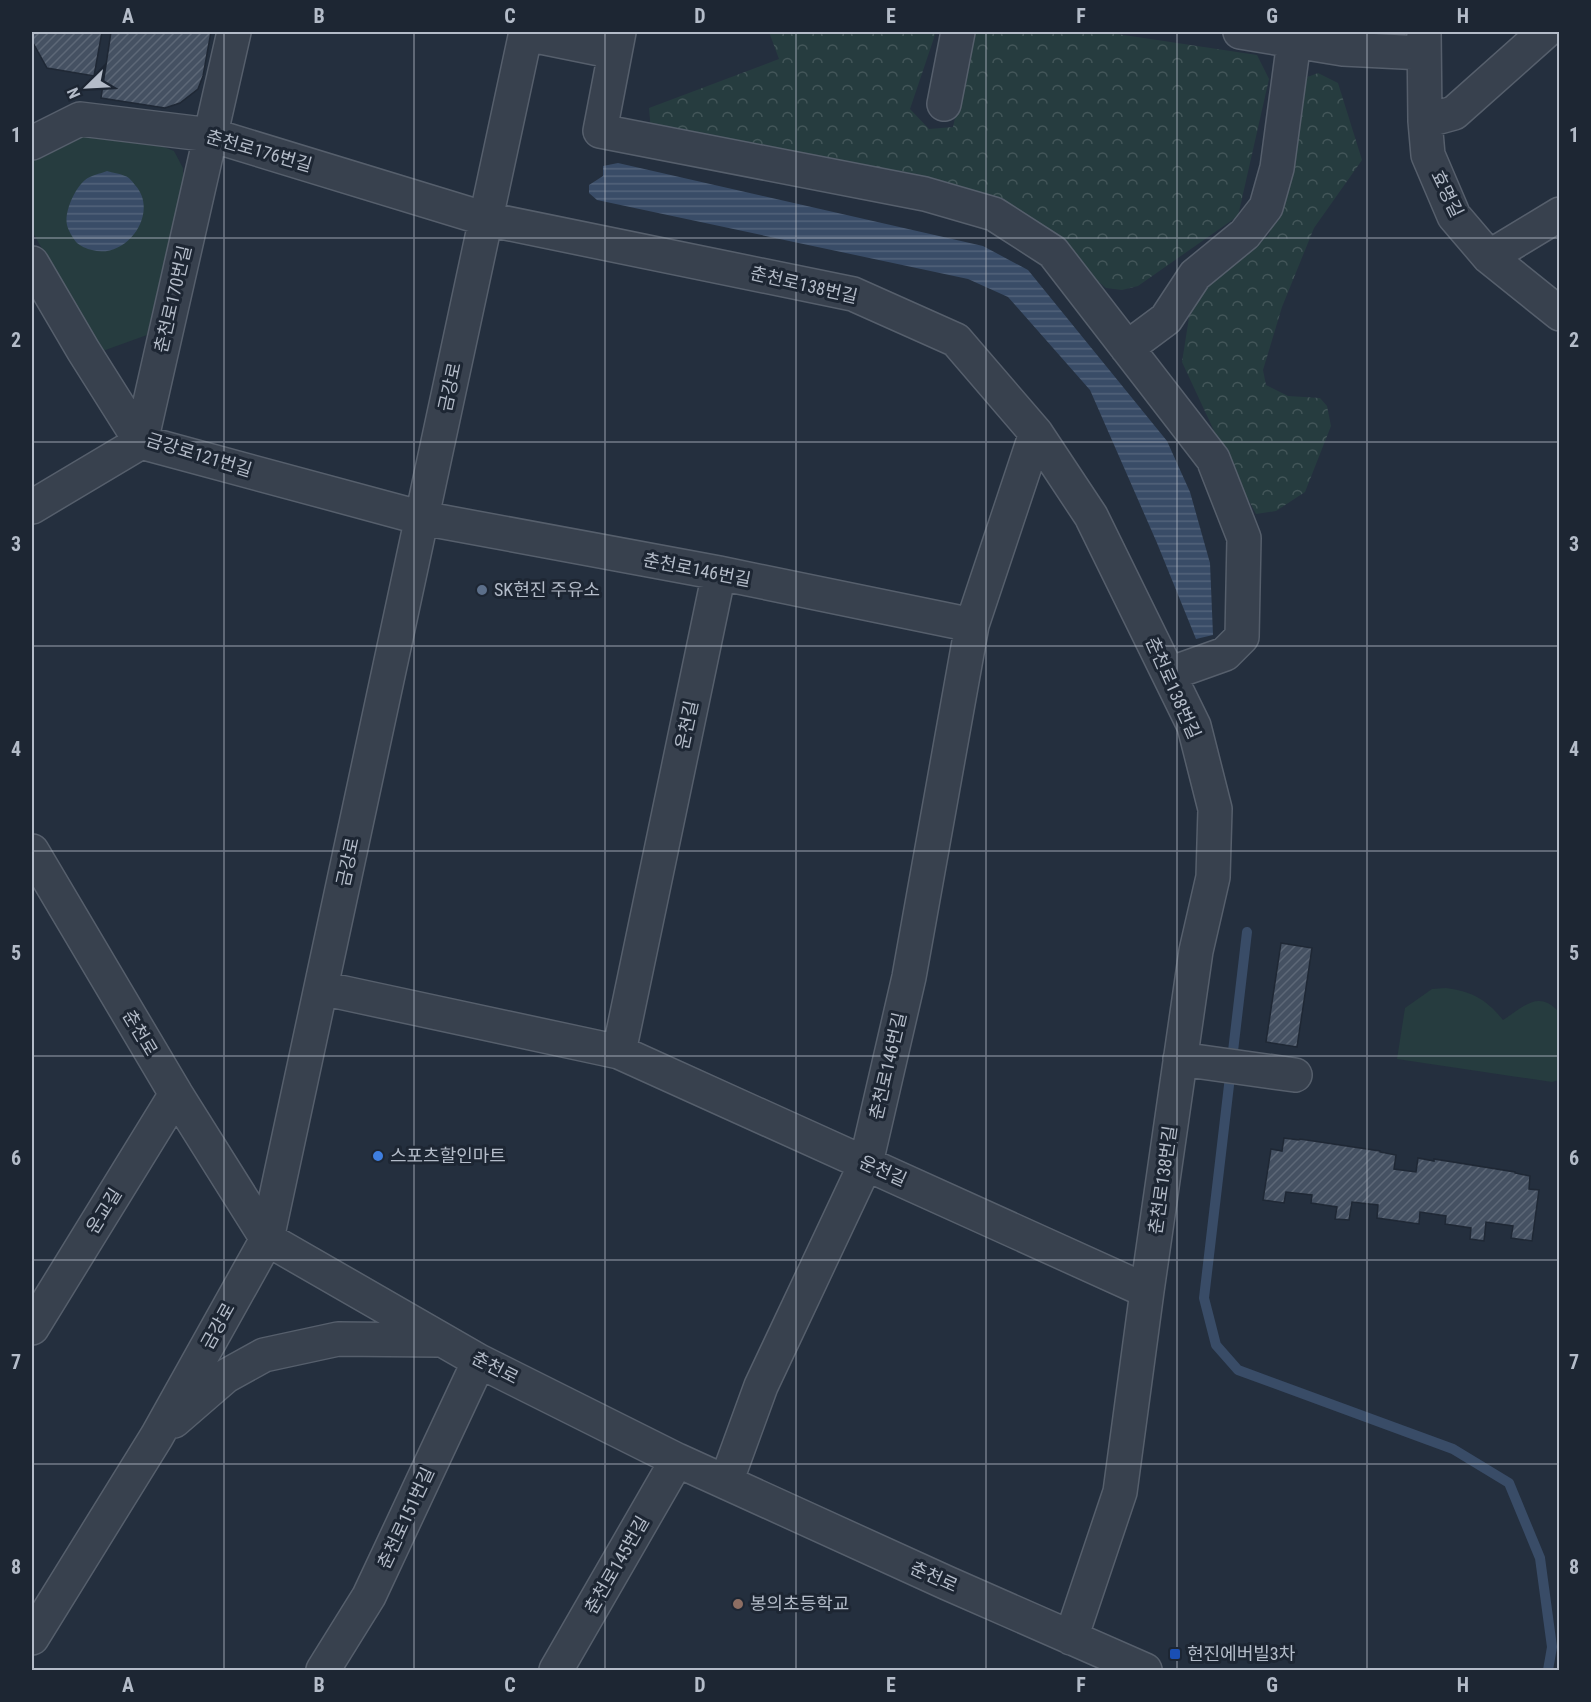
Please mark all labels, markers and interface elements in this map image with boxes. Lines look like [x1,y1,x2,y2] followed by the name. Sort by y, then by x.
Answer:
[122,4,134,28] text: A
[313,4,325,28] text: B
[504,4,516,28] text: C
[694,4,706,28] text: D
[886,4,896,28] text: E
[1076,4,1086,28] text: F
[1266,4,1278,28] text: G
[1457,4,1469,28] text: H
[57,57,117,117] north arrow
[63,85,84,101] text: N
[11,123,21,147] text: 1
[1569,123,1579,147] text: 1
[204,125,315,176] street label: 춘천로176번길
[1427,167,1468,221] street label: 효명길
[150,243,195,355] street label: 춘천로170번길
[748,262,860,307] street label: 춘천로138번길
[11,328,21,352] text: 2
[1569,328,1579,352] text: 2
[434,360,465,413] street label: 금강로
[144,428,255,481] street label: 금강로121번길
[11,532,21,556] text: 3
[1569,532,1579,556] text: 3
[641,549,753,590] street label: 춘천로146번길
[494,579,600,600] place label: SK현진 주유소
[475,583,489,597] marker: SK현진 주유소
[1142,634,1205,742] street label: 춘천로138번길
[671,698,702,751] street label: 운천길
[11,737,21,761] text: 4
[1569,737,1579,761] text: 4
[332,835,363,888] street label: 금강로
[11,941,21,965] text: 5
[1569,941,1579,965] text: 5
[119,1006,162,1059] street label: 춘천로
[865,1010,910,1122] street label: 춘천로146번길
[1144,1124,1181,1236] street label: 춘천로138번길
[390,1145,506,1166] place label: 스포츠할인마트
[11,1146,21,1170] text: 6
[1569,1146,1579,1170] text: 6
[371,1149,385,1163] marker: 스포츠할인마트
[856,1151,910,1190] street label: 운천길
[82,1184,126,1237] street label: 운교길
[196,1299,239,1353] street label: 금강로
[468,1347,522,1388] street label: 춘천로
[11,1350,21,1374] text: 7
[1569,1350,1579,1374] text: 7
[373,1464,438,1572] street label: 춘천로151번길
[580,1512,653,1617] street label: 춘천로145번길
[11,1555,21,1579] text: 8
[1569,1555,1579,1579] text: 8
[907,1557,961,1596] street label: 춘천로
[750,1593,849,1614] place label: 봉의초등학교
[731,1597,745,1611] marker: 봉의초등학교
[1187,1643,1296,1664] place label: 현진에버빌3차
[1168,1647,1182,1661] marker: 현진에버빌3차
[122,1673,134,1697] text: A
[313,1673,325,1697] text: B
[504,1673,516,1697] text: C
[694,1673,706,1697] text: D
[886,1673,896,1697] text: E
[1076,1673,1086,1697] text: F
[1266,1673,1278,1697] text: G
[1457,1673,1469,1697] text: H

